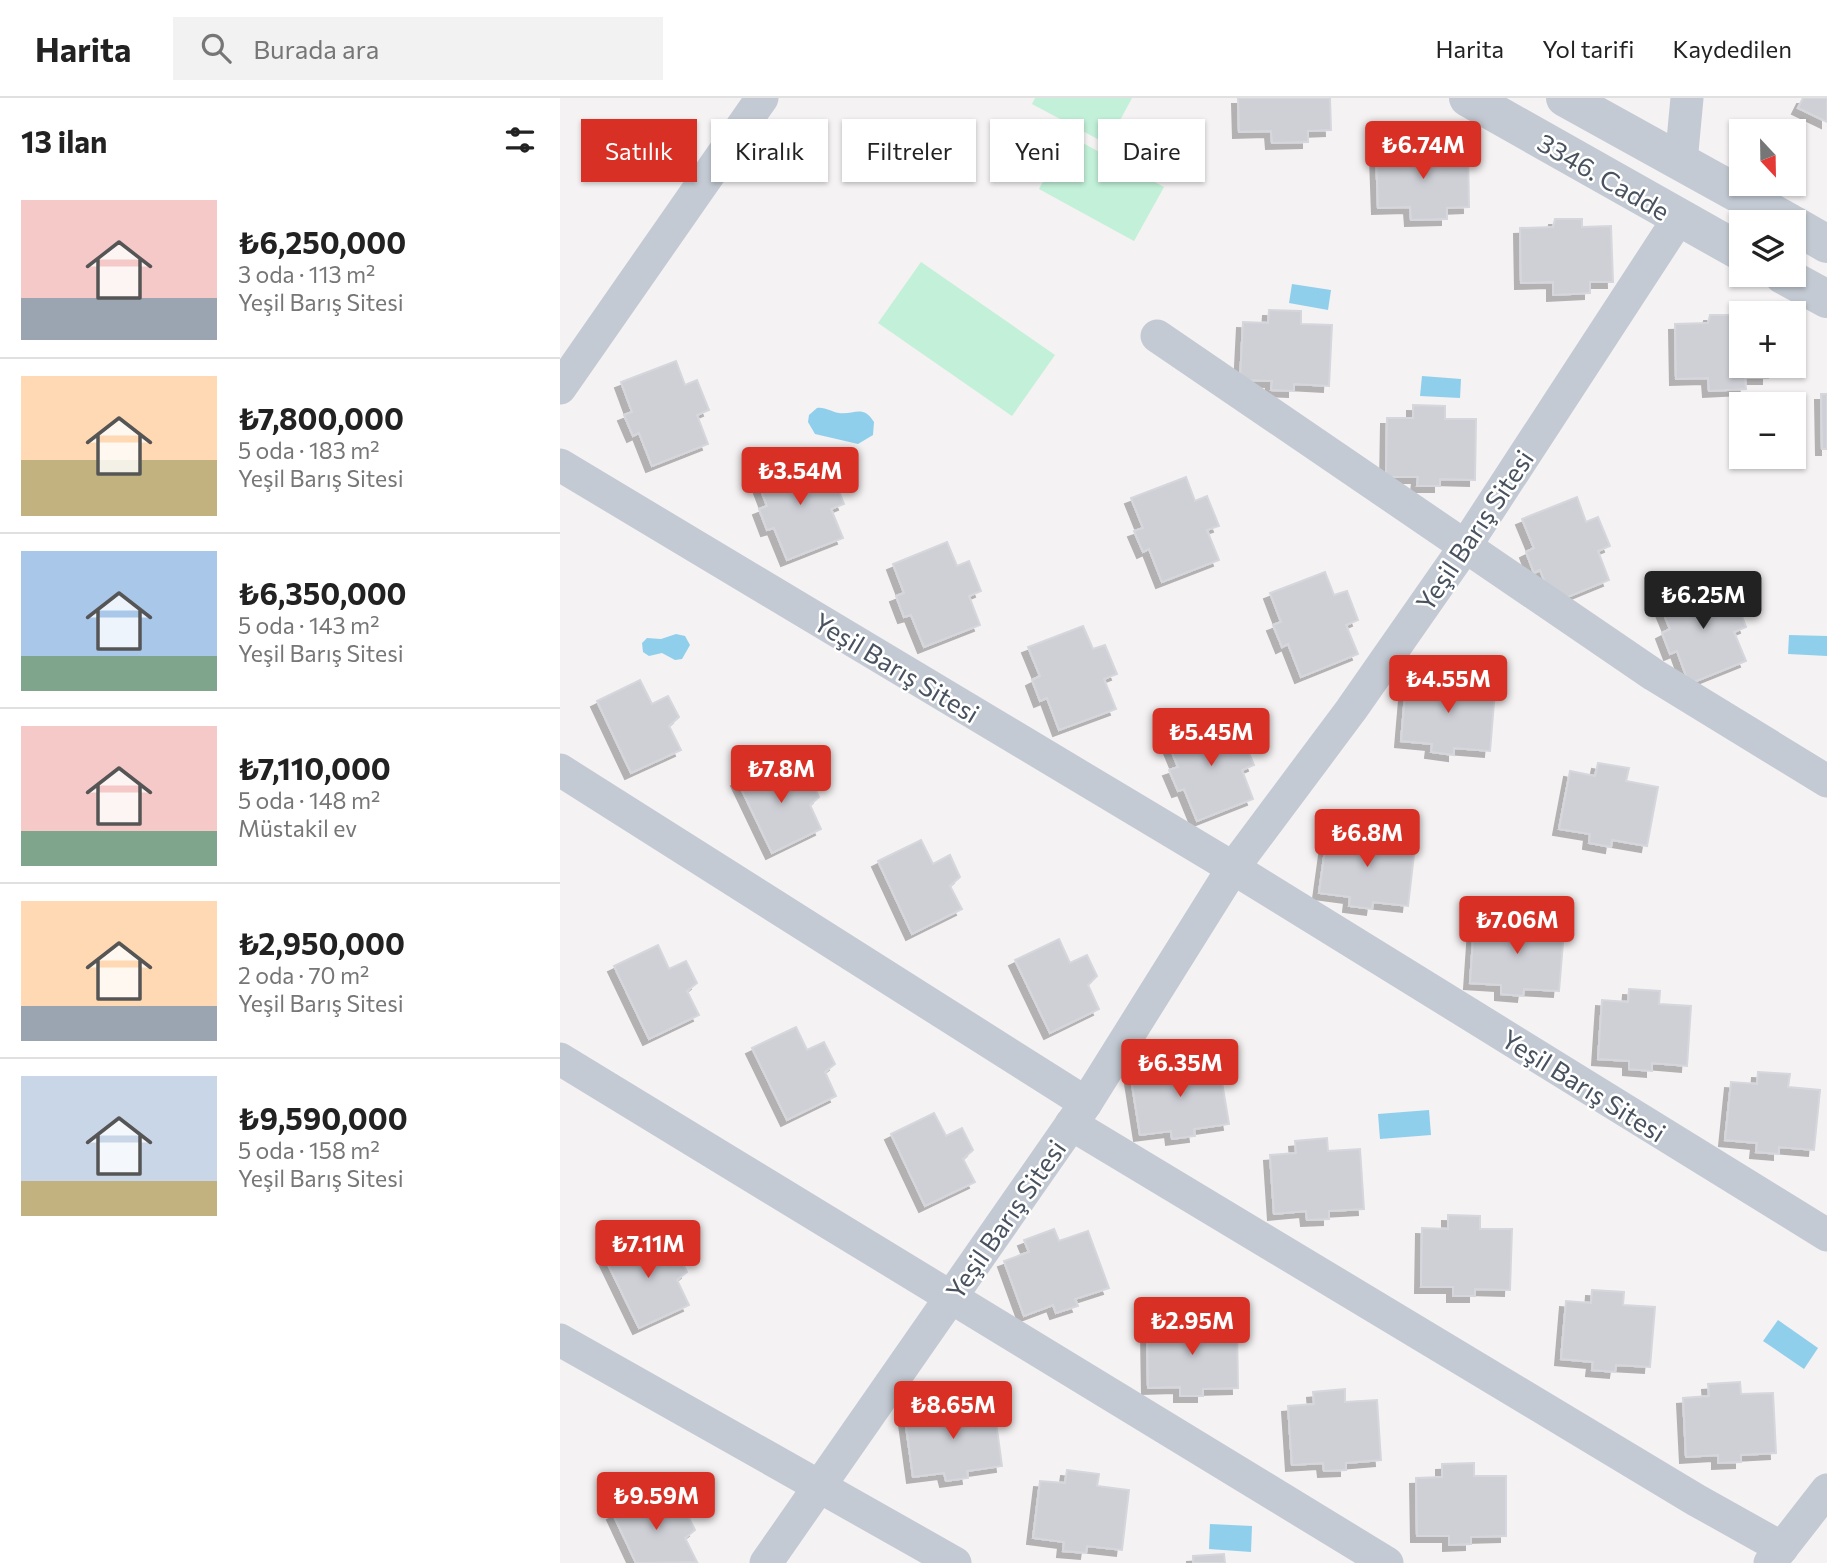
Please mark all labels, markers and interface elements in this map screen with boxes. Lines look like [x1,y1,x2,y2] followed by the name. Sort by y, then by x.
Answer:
[173,17,663,80] search box
[35,28,131,69] text: Harita
[197,29,235,67] icon: search
[253,33,379,64] text: Burada ara
[1435,34,1504,63] text: Harita
[1542,34,1634,63] text: Yol tarifi
[1672,34,1792,63] text: Kaydedilen
[581,119,697,182] chip: Satılık
[711,119,828,182] chip: Kiralık
[842,119,976,182] chip: Filtreler
[990,119,1084,182] chip: Yeni
[1098,119,1205,182] chip: Daire
[1729,119,1806,196] north arrow
[1729,119,1806,469] map controls
[501,121,539,159] icon: filters
[21,122,107,159] text: 13 ilan
[1366,122,1480,181] pin: ₺6.74M
[1533,126,1675,226] street label: 3346. Cadde
[1381,130,1465,158] text: ₺6.74M
[1729,210,1806,287] button: layers
[238,223,406,260] text: ₺6,250,000
[77,228,161,312] icon: home
[238,260,375,288] text: 3 oda · 113 m²
[238,288,404,316] text: Yeşil Barış Sitesi
[1729,301,1806,378] button: +
[1729,392,1806,469] button: −
[238,399,404,436] text: ₺7,800,000
[77,404,161,488] icon: home
[238,436,379,464] text: 5 oda · 183 m²
[1409,444,1539,616] street label: Yeşil Barış Sitesi
[743,448,857,507] pin: ₺3.54M
[758,456,842,484] text: ₺3.54M
[238,464,404,492] text: Yeşil Barış Sitesi
[1646,572,1760,631] pin: ₺6.25M
[238,574,407,611] text: ₺6,350,000
[77,579,161,663] icon: home
[1660,580,1746,608] text: ₺6.25M
[809,605,985,729] street label: Yeşil Barış Sitesi
[238,611,379,639] text: 5 oda · 143 m²
[238,639,404,667] text: Yeşil Barış Sitesi
[1391,656,1505,715] pin: ₺4.55M
[1405,664,1491,692] text: ₺4.55M
[1154,708,1268,768] pin: ₺5.45M
[1169,717,1253,745] text: ₺5.45M
[732,746,830,805] pin: ₺7.8M
[238,749,391,786] text: ₺7,110,000
[77,754,161,838] icon: home
[747,754,815,782] text: ₺7.8M
[238,786,380,814] text: 5 oda · 148 m²
[1318,810,1416,869] pin: ₺6.8M
[238,814,357,842] text: Müstakil ev
[1331,818,1403,846] text: ₺6.8M
[1460,896,1574,956] pin: ₺7.06M
[1475,905,1559,933] text: ₺7.06M
[238,924,405,961] text: ₺2,950,000
[77,929,161,1013] icon: home
[238,961,369,989] text: 2 oda · 70 m²
[238,989,404,1017] text: Yeşil Barış Sitesi
[1496,1022,1672,1148] street label: Yeşil Barış Sitesi
[1123,1040,1237,1099] pin: ₺6.35M
[1137,1048,1223,1076] text: ₺6.35M
[238,1099,408,1136] text: ₺9,590,000
[77,1104,161,1188] icon: home
[939,1133,1071,1305] street label: Yeşil Barış Sitesi
[238,1136,380,1164] text: 5 oda · 158 m²
[238,1164,404,1192] text: Yeşil Barış Sitesi
[591,1220,705,1280] pin: ₺7.11M
[611,1229,685,1257] text: ₺7.11M
[1135,1298,1249,1357] pin: ₺2.95M
[1150,1306,1234,1334] text: ₺2.95M
[896,1382,1010,1441] pin: ₺8.65M
[910,1390,996,1418] text: ₺8.65M
[599,1472,713,1532] pin: ₺9.59M
[613,1481,699,1509] text: ₺9.59M

